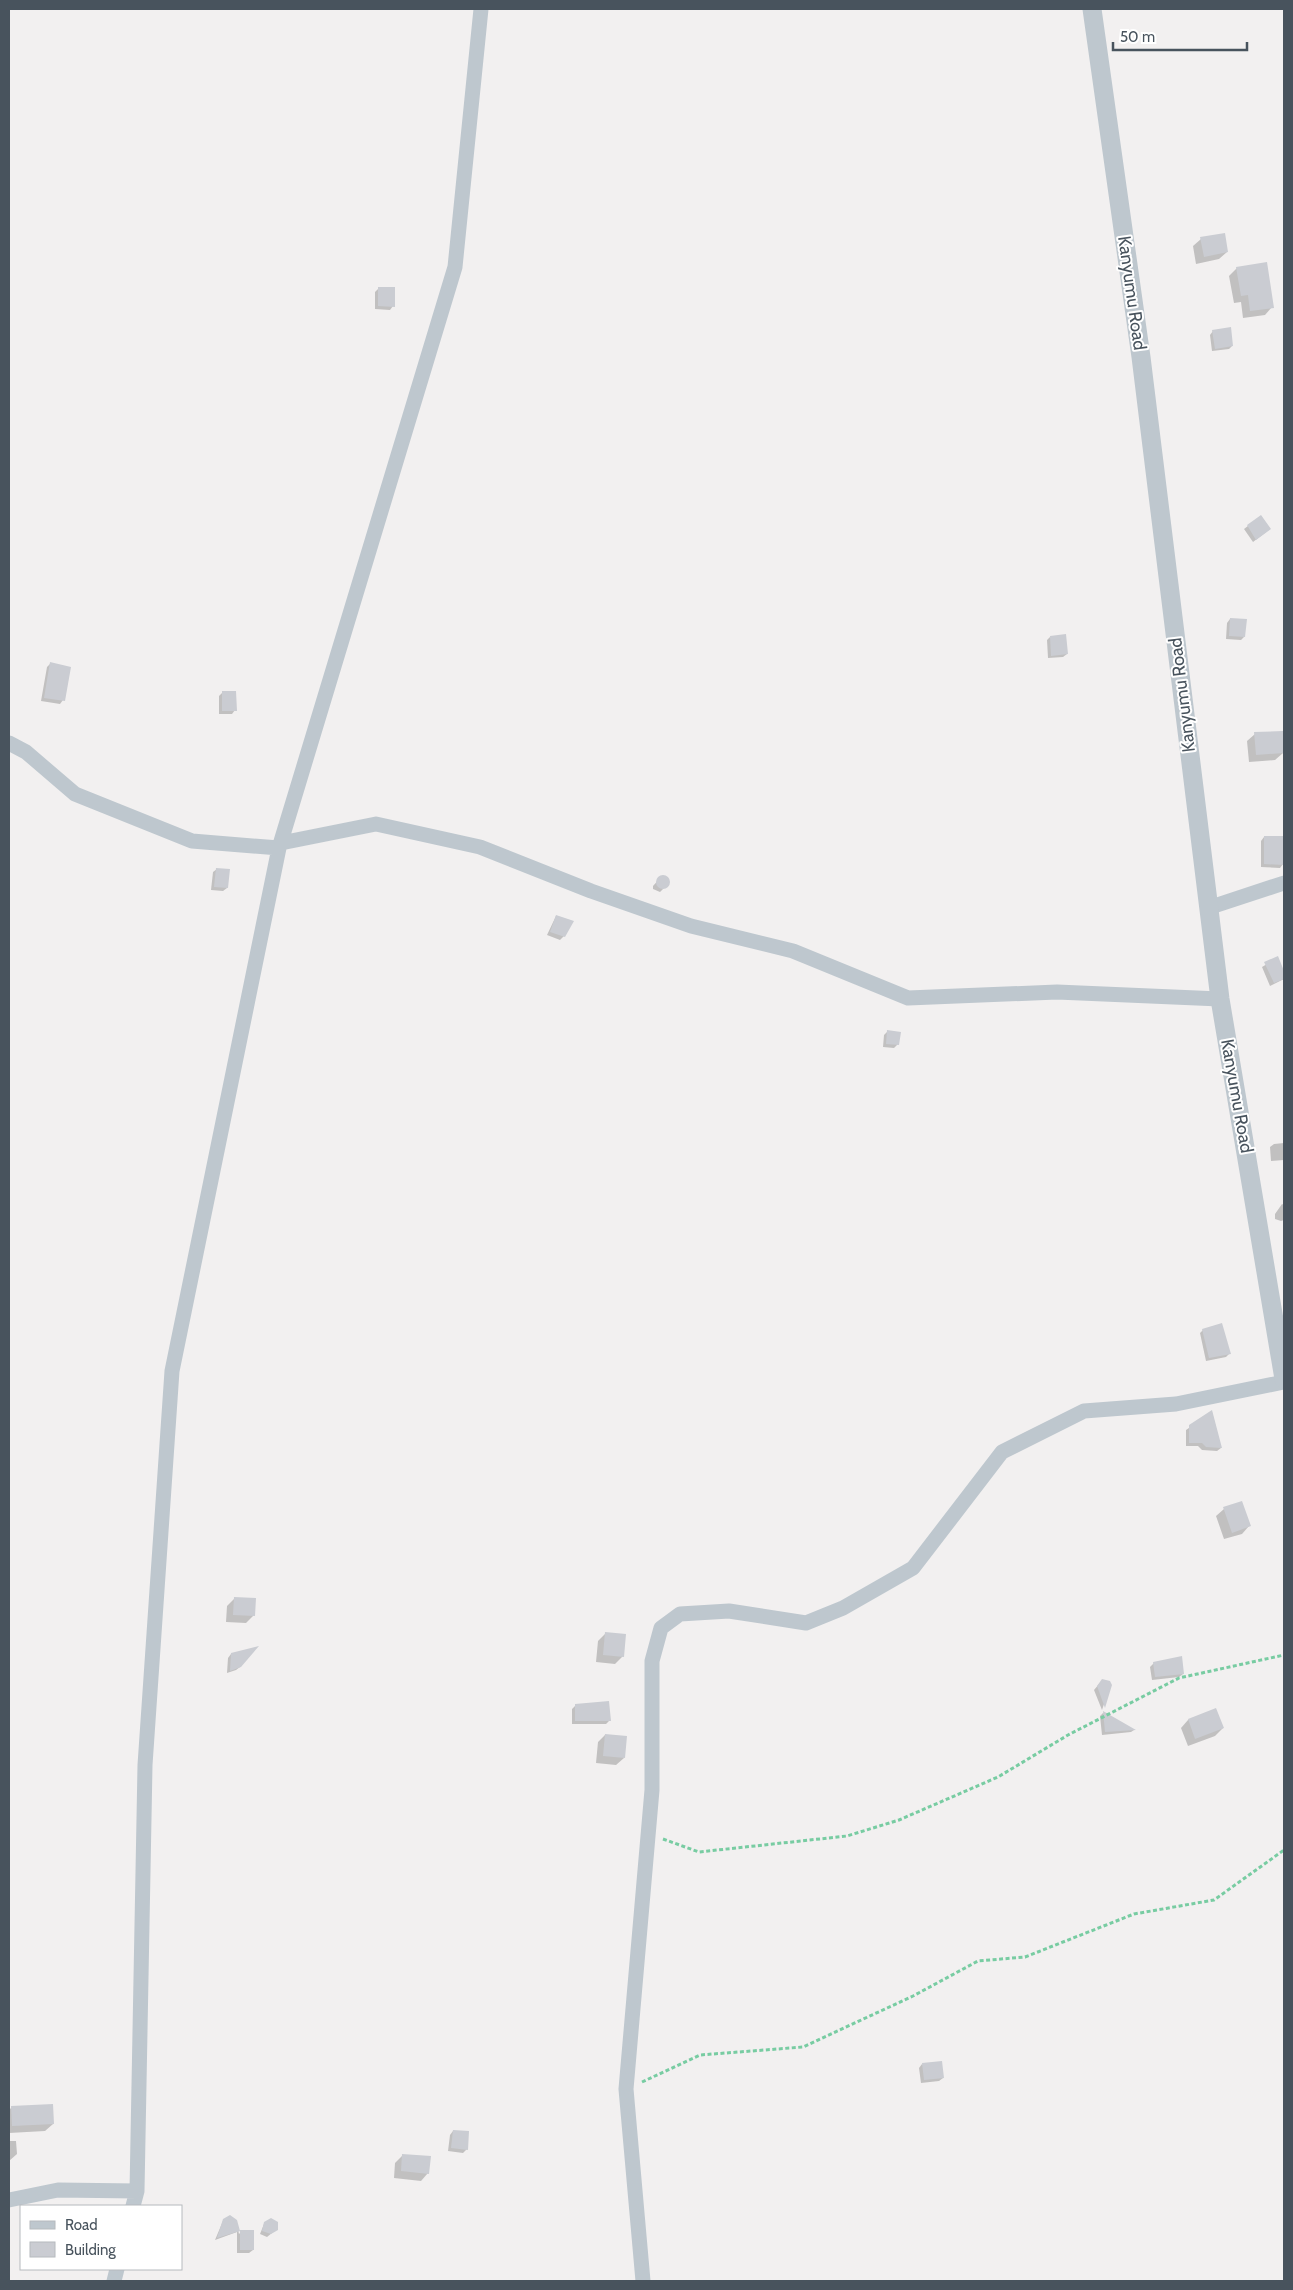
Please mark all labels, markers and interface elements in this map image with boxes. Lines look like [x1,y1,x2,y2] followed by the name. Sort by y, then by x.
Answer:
[1113,20,1247,52] scale bar
[1120,28,1155,46] text: 50 m
[1113,234,1151,352] street label: Kanyumu Road
[1164,636,1200,754] street label: Kanyumu Road
[1216,1037,1258,1155] street label: Kanyumu Road
[20,2205,182,2270] legend
[65,2216,98,2234] text: Road
[65,2241,116,2259] text: Building

